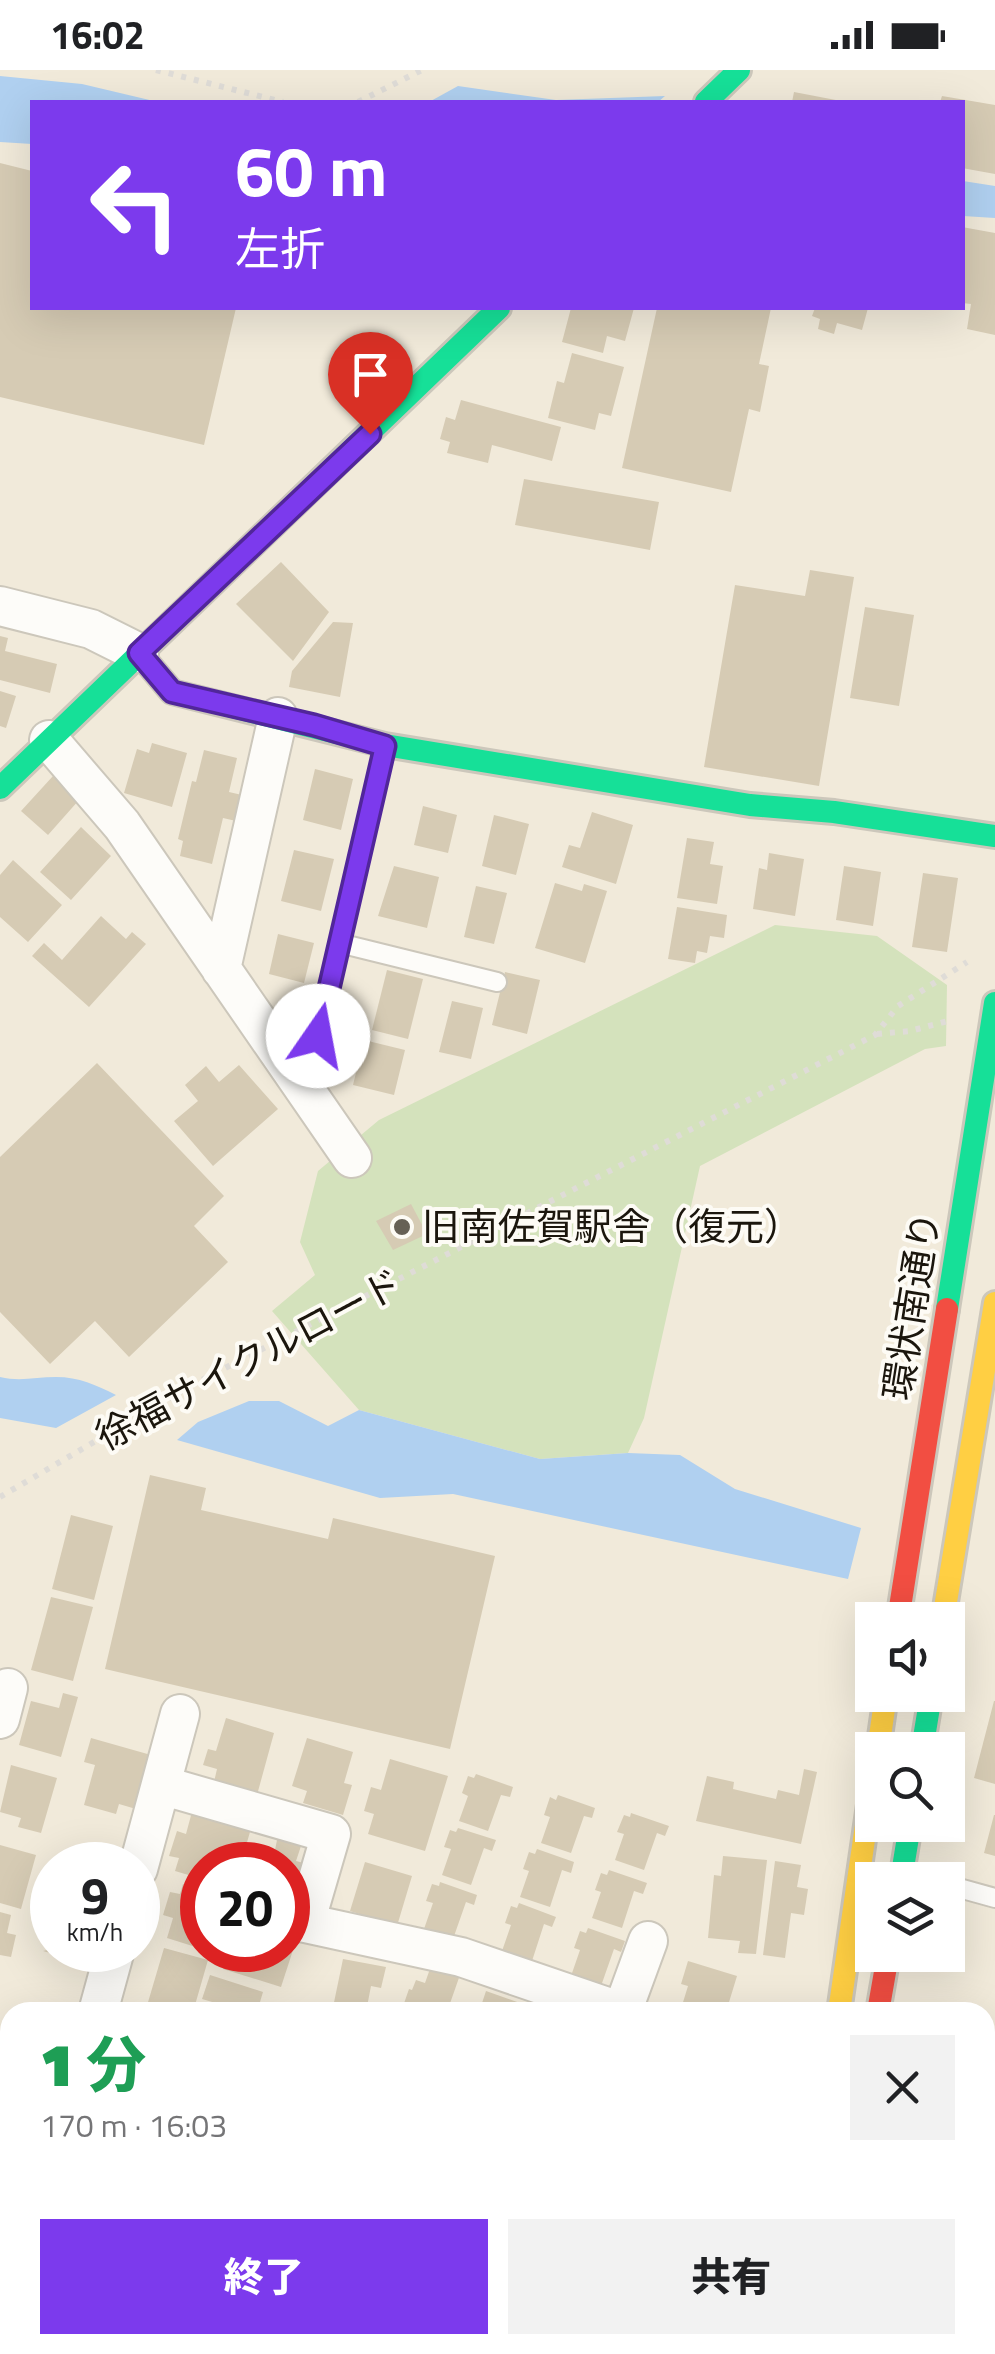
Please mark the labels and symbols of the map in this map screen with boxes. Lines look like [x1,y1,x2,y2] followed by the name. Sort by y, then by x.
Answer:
[328,332,413,435] pin
[266,984,370,1088] position arrow
[422,1197,802,1255] place label: 旧南佐賀駅舎（復元）
[868,1207,955,1404] street label: 環状南通り
[391,1216,413,1238] marker: 旧南佐賀駅舎（復元）
[85,1254,412,1465] street label: 徐福サイクルロード
[180,1842,310,1972] speed limit sign: 20

